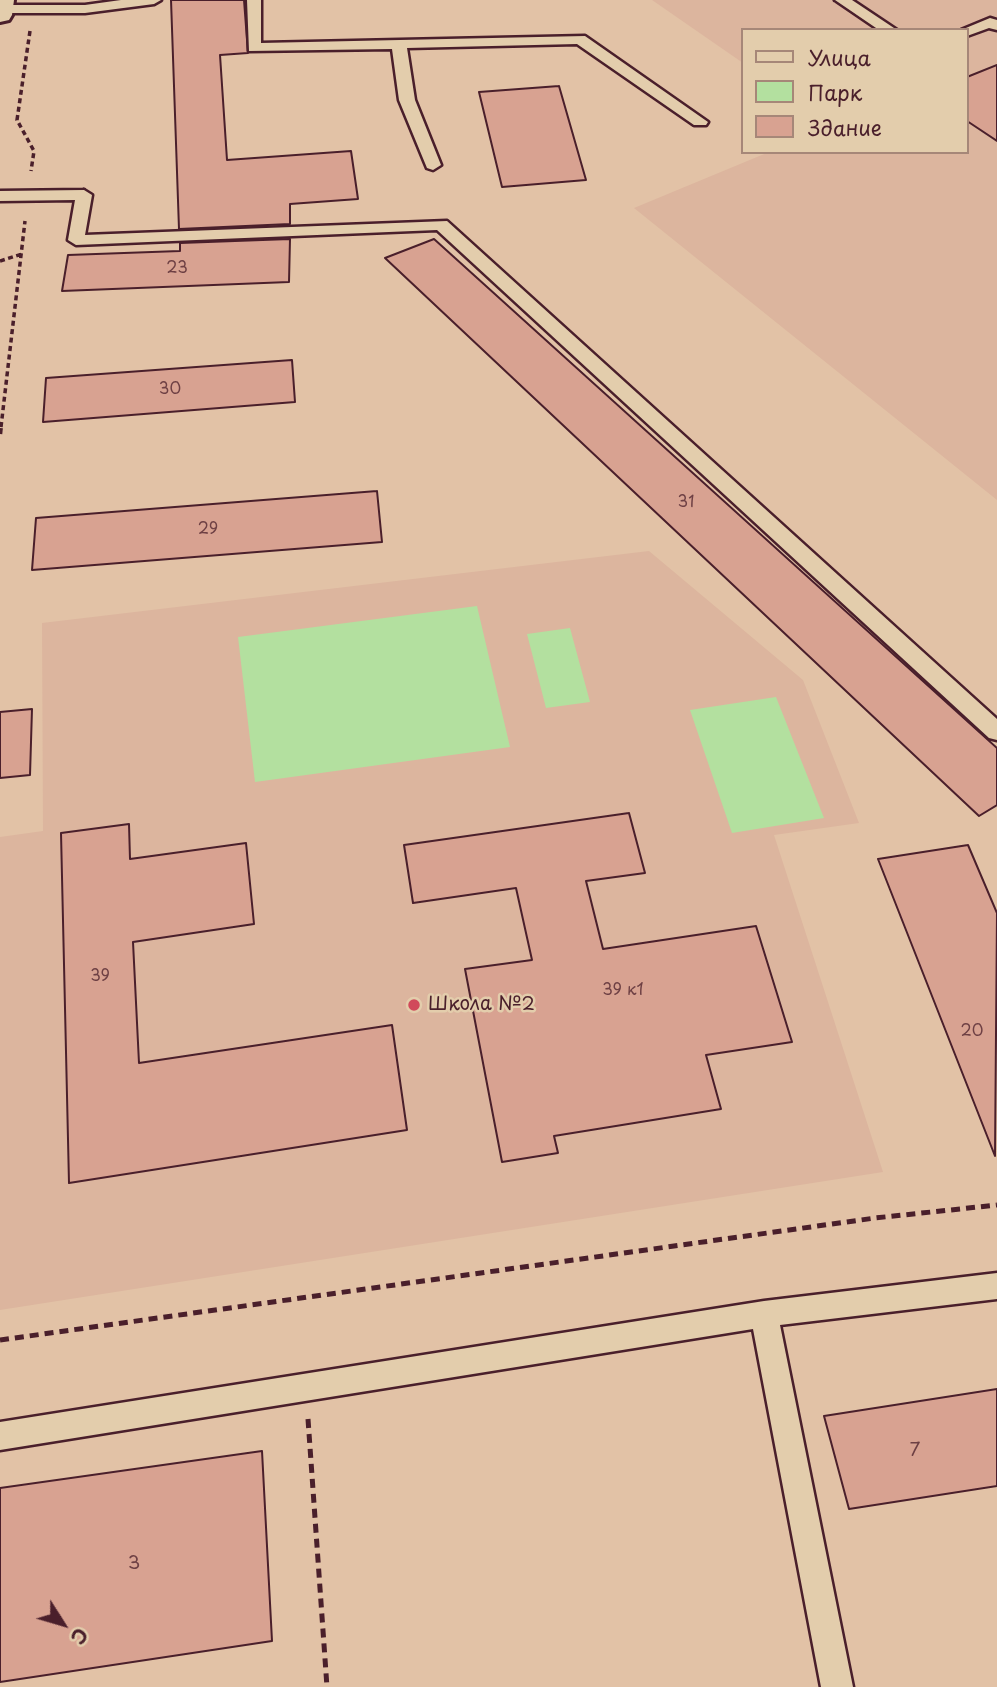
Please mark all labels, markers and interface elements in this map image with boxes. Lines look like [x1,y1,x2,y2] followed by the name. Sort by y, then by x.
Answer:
[741,28,969,154] legend
[808,41,871,73] text: Улица
[808,76,862,108] text: Парк
[808,111,882,143] text: Здание
[166,259,188,279] house number: 23
[159,380,181,400] house number: 30
[678,493,694,513] house number: 31
[198,520,218,540] house number: 29
[90,967,110,987] house number: 39
[602,981,644,1001] house number: 39 к1
[428,994,535,1016] place label: Школа №2
[406,997,422,1013] marker: Школа №2
[961,1022,983,1042] house number: 20
[910,1440,920,1462] house number: 7
[128,1553,140,1575] house number: 3
[28,1589,98,1659] north arrow
[64,1622,95,1651] text: С

